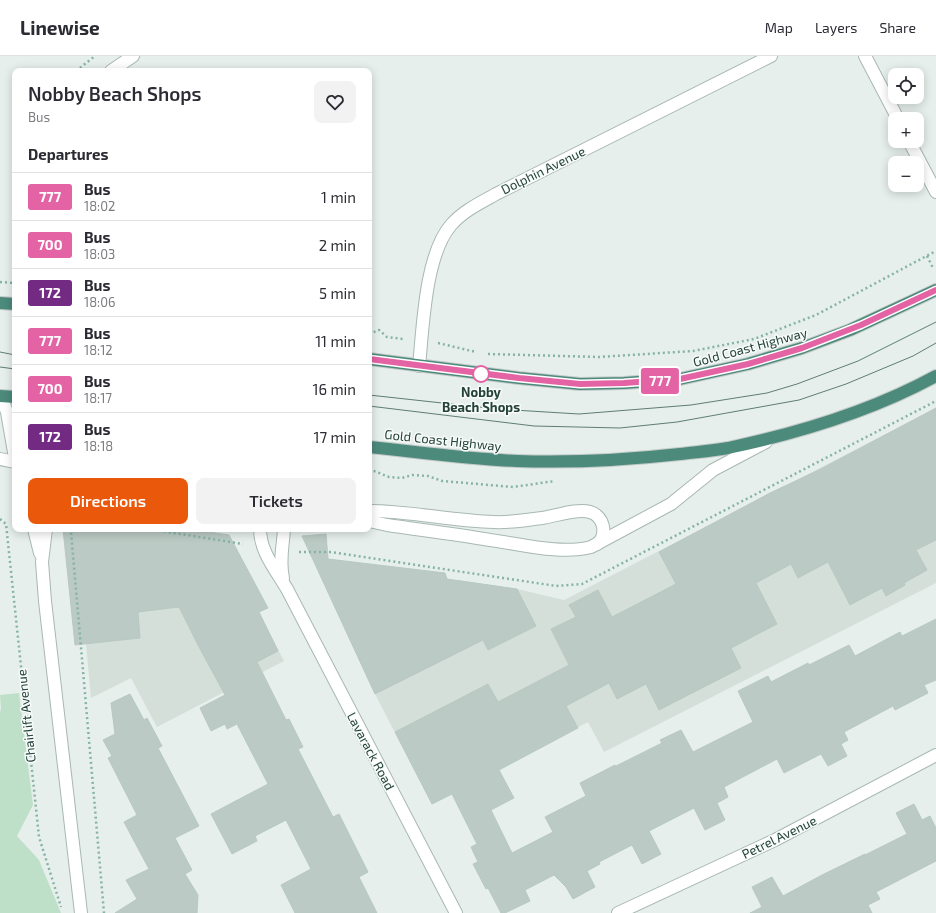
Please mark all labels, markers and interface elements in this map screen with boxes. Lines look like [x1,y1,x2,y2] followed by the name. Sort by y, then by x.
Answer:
[20,16,100,39] text: Linewise
[765,19,793,36] text: Map
[815,19,857,36] text: Layers
[879,19,916,36] text: Share
[888,68,924,192] map controls
[888,68,924,104] button: locate
[314,81,356,123] button: heart
[28,82,201,105] text: Nobby Beach Shops
[28,109,50,125] text: Bus
[888,112,924,148] button: +
[498,143,588,197] street label: Dolphin Avenue
[28,145,108,163] text: Departures
[888,156,924,192] button: −
[84,180,110,198] text: Bus
[39,188,61,205] text: 777
[321,188,356,206] text: 1 min
[84,198,115,214] text: 18:02
[84,228,110,246] text: Bus
[37,236,63,253] text: 700
[319,236,356,254] text: 2 min
[84,246,115,262] text: 18:03
[84,276,110,294] text: Bus
[39,284,61,301] text: 172
[319,284,356,302] text: 5 min
[84,294,115,310] text: 18:06
[84,324,110,342] text: Bus
[691,324,809,370] street label: Gold Coast Highway
[39,332,61,349] text: 777
[315,332,356,350] text: 11 min
[84,342,113,358] text: 18:12
[472,365,490,383] marker: Nobby Beach Shops
[637,368,683,394] line badge: 777
[84,372,110,390] text: Bus
[649,372,671,389] text: 777
[37,380,63,397] text: 700
[313,380,356,398] text: 16 min
[442,384,520,415] place label: Nobby Beach Shops
[84,390,112,406] text: 18:17
[84,420,110,438] text: Bus
[384,426,502,454] street label: Gold Coast Highway
[39,428,61,445] text: 172
[313,428,356,446] text: 17 min
[84,438,113,454] text: 18:18
[28,478,188,524] button: Directions
[196,478,356,524] button: Tickets
[13,669,39,763] street label: Chairlift Avenue
[344,709,398,793] street label: Lavarack Road
[739,812,819,862] street label: Petrel Avenue

